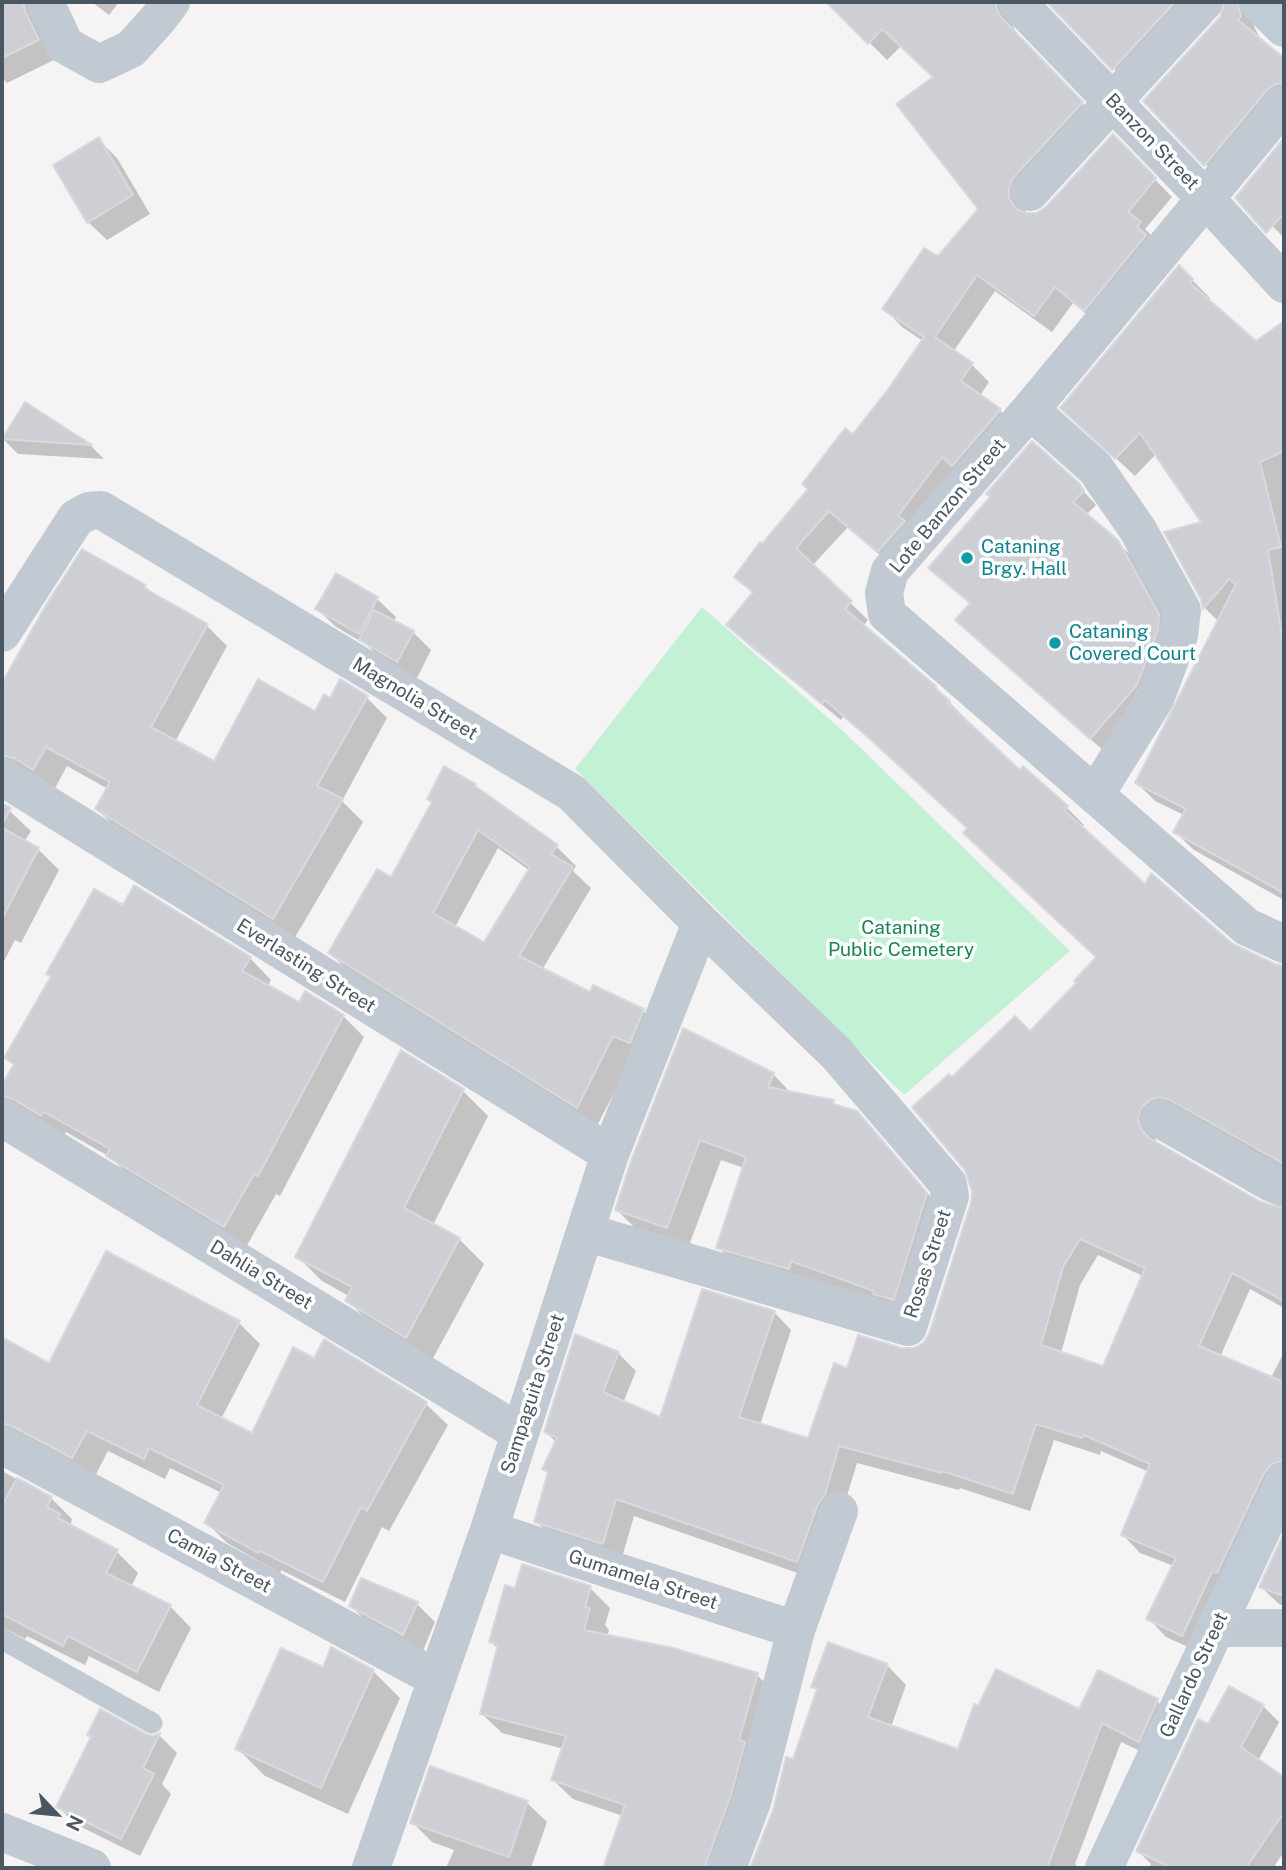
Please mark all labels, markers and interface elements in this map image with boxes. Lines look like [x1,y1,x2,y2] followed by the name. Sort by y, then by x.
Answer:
[1100,89,1204,195] street label: Banzon Street
[885,434,1011,578] street label: Lote Banzon Street
[981,536,1067,580] place label: Cataning Brgy. Hall
[959,550,975,566] marker: Cataning Brgy. Hall
[1069,621,1196,665] place label: Cataning Covered Court
[1047,635,1063,651] marker: Cataning Covered Court
[348,653,482,745] street label: Magnolia Street
[232,914,380,1018] street label: Everlasting Street
[828,917,974,961] park label: Cataning Public Cemetery
[900,1207,956,1321] street label: Rosas Street
[206,1235,316,1315] street label: Dahlia Street
[496,1311,570,1477] street label: Sampaguita Street
[163,1524,275,1598] street label: Camia Street
[566,1545,720,1615] street label: Gumamela Street
[1155,1609,1233,1741] street label: Gallardo Street
[21,1779,91,1849] north arrow
[62,1812,88,1835] text: N

